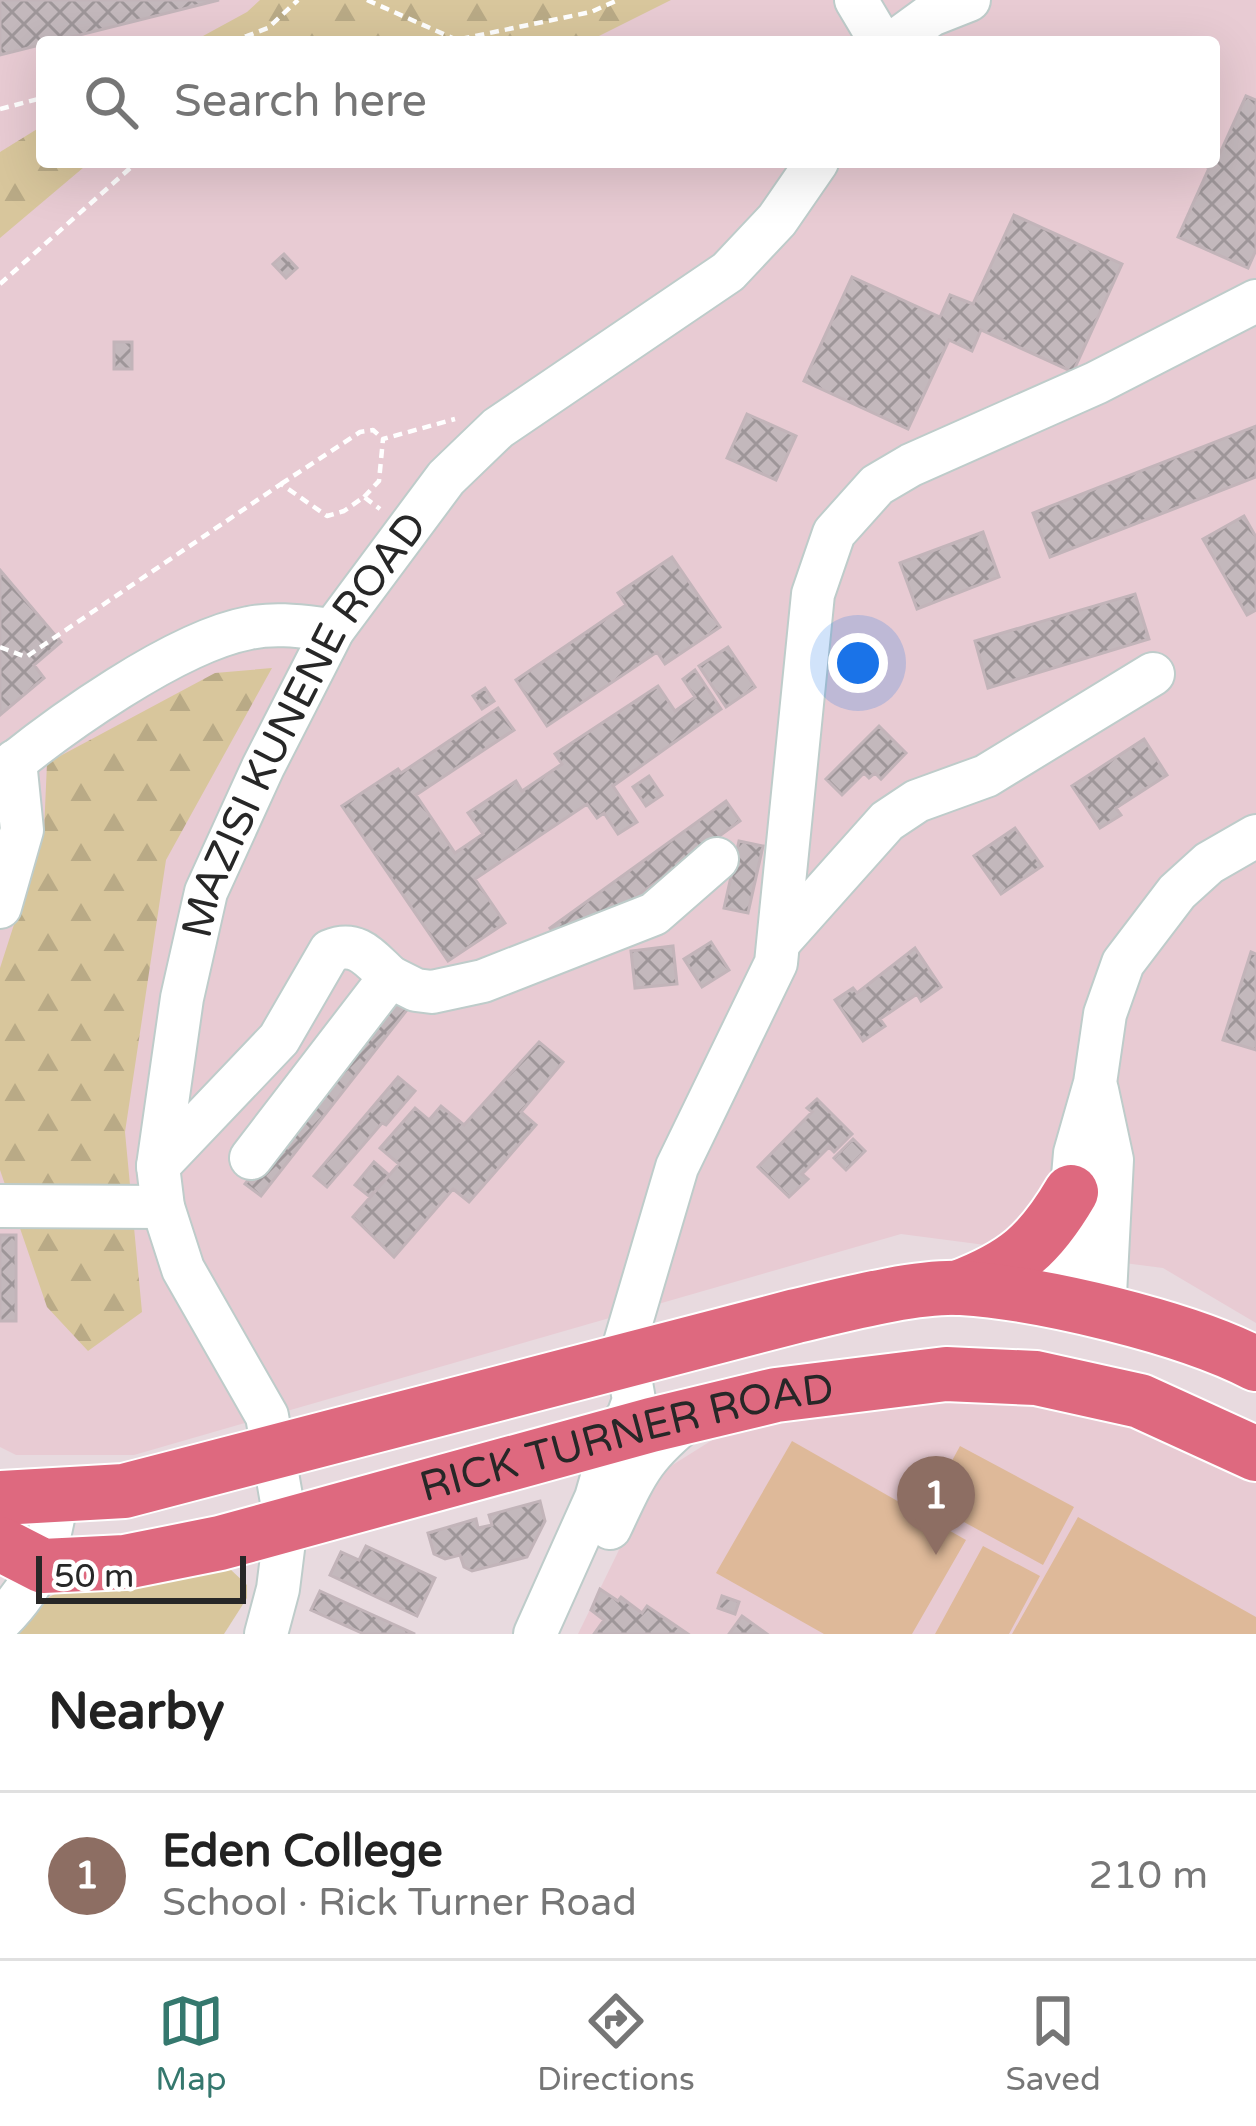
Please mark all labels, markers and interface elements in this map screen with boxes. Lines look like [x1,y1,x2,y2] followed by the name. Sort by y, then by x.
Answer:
[36,36,1220,168] search box
[78,69,144,135] icon: search
[174,75,427,129] text: Search here
[171,502,437,942] street label: MAZISI KUNENE ROAD
[828,633,888,693] your location
[414,1363,837,1513] street label: RICK TURNER ROAD
[897,1456,975,1555] pin: 1
[36,1550,246,1603] scale bar
[54,1557,134,1596] text: 50 m
[48,1681,225,1743] text: Nearby
[162,1825,443,1879] text: Eden College
[75,1852,99,1899] text: 1
[1089,1852,1208,1899] text: 210 m
[162,1879,637,1926] text: School · Rick Turner Road
[155,1988,227,2099] tab: Map
[537,1988,695,2099] tab: Directions
[1005,1988,1101,2099] tab: Saved

